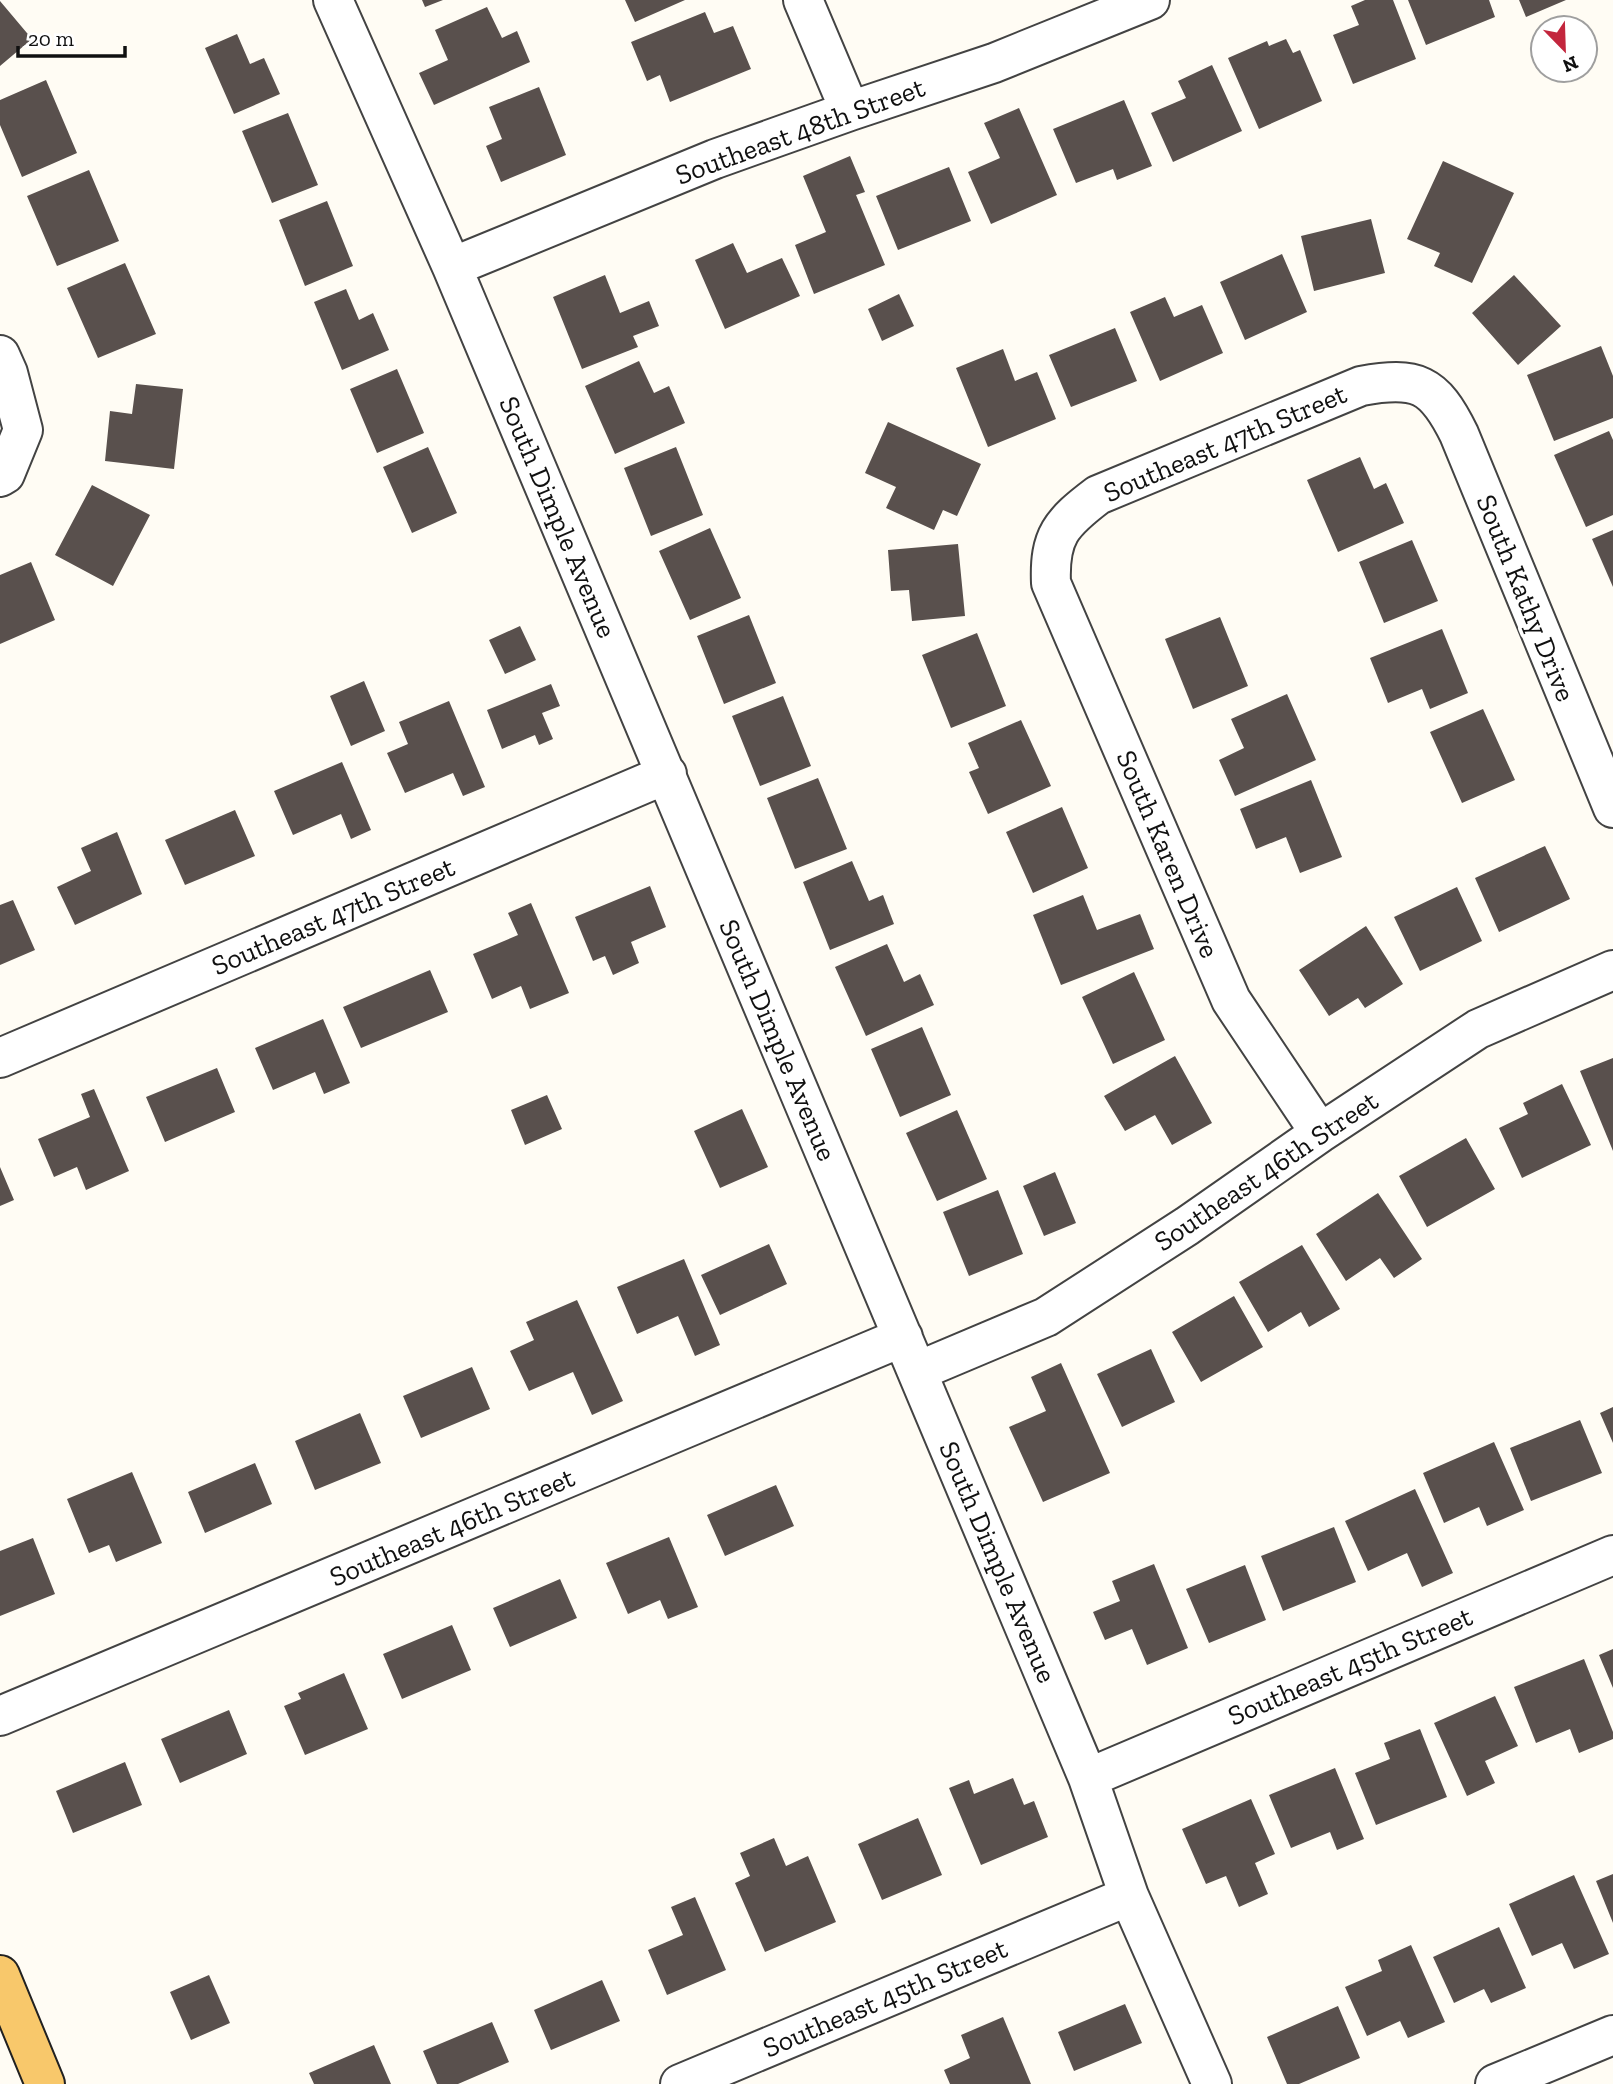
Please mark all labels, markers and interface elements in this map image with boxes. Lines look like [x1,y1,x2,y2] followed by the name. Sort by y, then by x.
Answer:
[18,14,124,58] scale bar
[1529,14,1599,84] north arrow
[28,26,74,51] text: 20 m
[1559,51,1582,78] text: N
[671,70,930,191] street label: Southeast 48th Street
[1099,377,1352,509] street label: Southeast 47th Street
[492,391,624,643] street label: South Dimple Avenue
[1469,490,1583,706] street label: South Kathy Drive
[1109,745,1227,963] street label: South Karen Drive
[207,850,460,982] street label: Southeast 47th Street
[712,914,844,1166] street label: South Dimple Avenue
[1148,1084,1385,1258] street label: Southeast 46th Street
[932,1436,1064,1688] street label: South Dimple Avenue
[325,1460,580,1594] street label: Southeast 46th Street
[1223,1599,1478,1732] street label: Southeast 45th Street
[758,1931,1013,2064] street label: Southeast 45th Street

